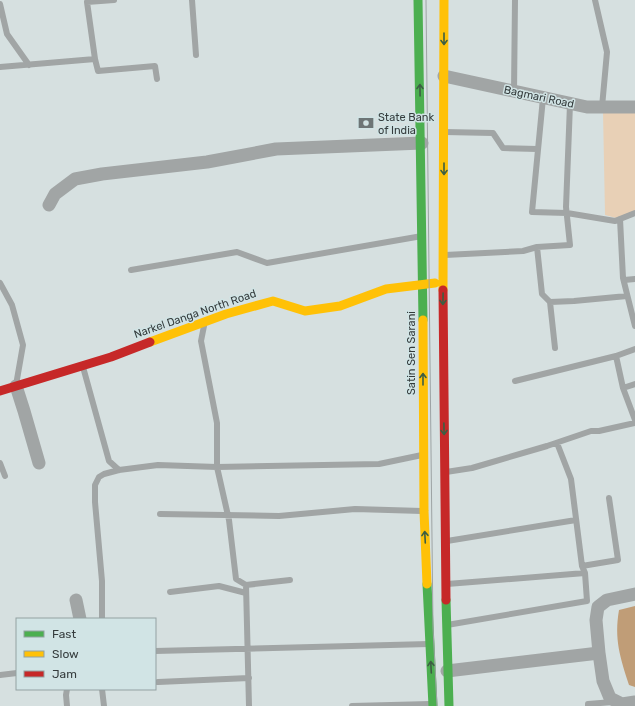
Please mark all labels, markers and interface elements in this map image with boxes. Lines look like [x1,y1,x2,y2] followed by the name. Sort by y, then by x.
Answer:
[440,32,448,45] one-way arrow
[503,83,575,111] street label: Bagmari Road
[416,84,424,97] one-way arrow
[378,111,434,137] place label: State Bank of India
[357,114,375,132] bank icon: State Bank of India
[440,162,448,175] one-way arrow
[132,287,258,341] street label: Narkel Danga North Road
[439,292,447,305] one-way arrow
[405,311,418,395] street label: Satin Sen Sarani
[419,373,427,386] one-way arrow
[440,422,448,435] one-way arrow
[421,531,429,544] one-way arrow
[16,618,156,690] legend
[52,627,76,641] text: Fast
[52,647,79,661] text: Slow
[428,661,435,674] one-way arrow
[52,667,77,681] text: Jam

